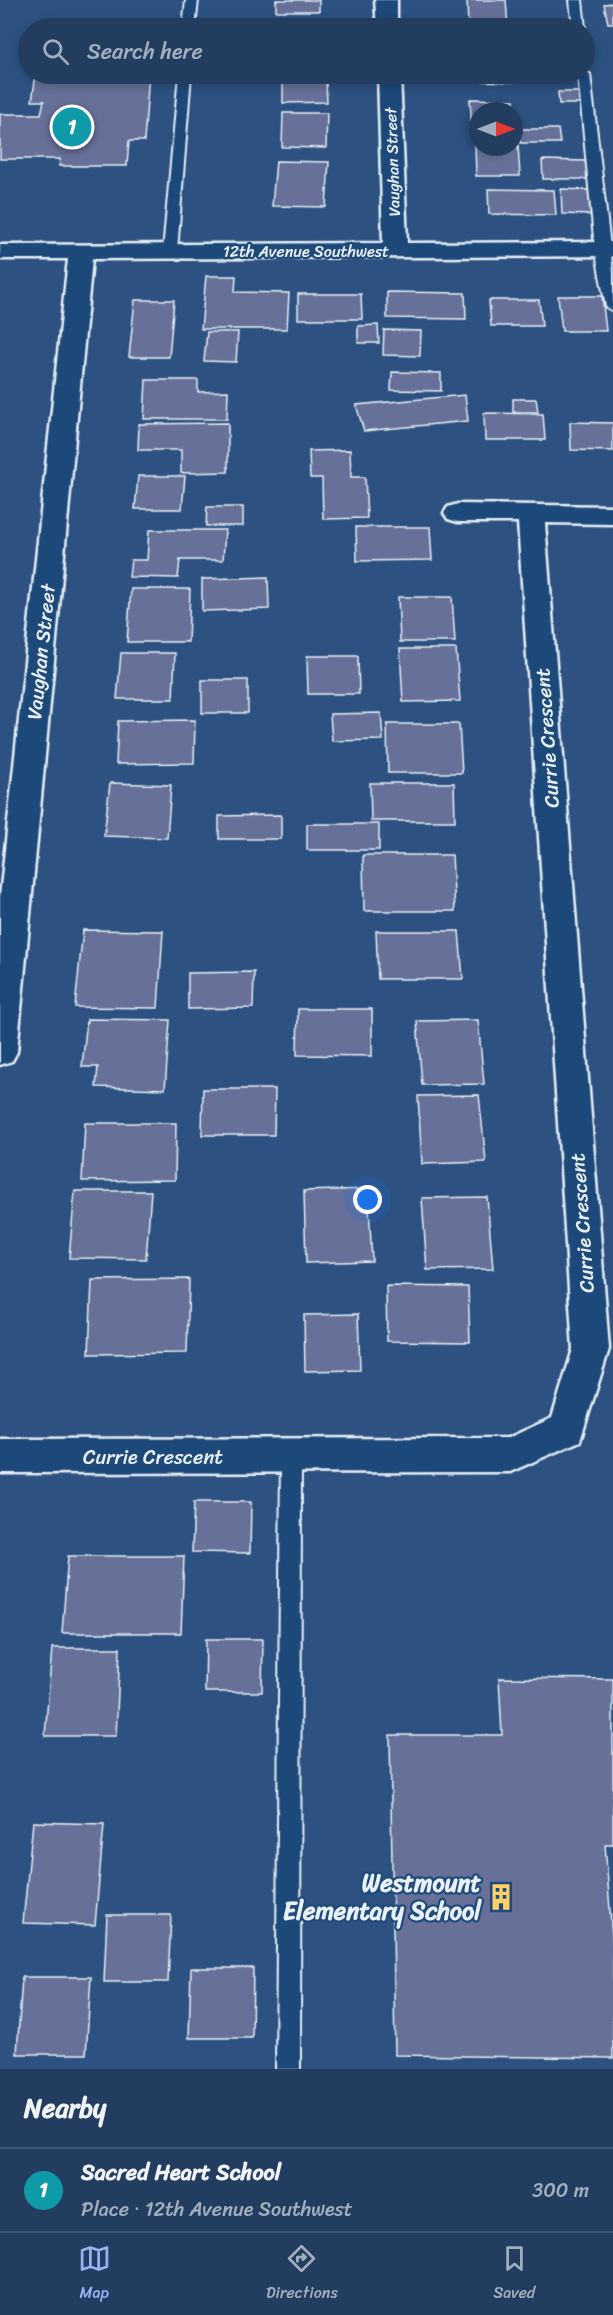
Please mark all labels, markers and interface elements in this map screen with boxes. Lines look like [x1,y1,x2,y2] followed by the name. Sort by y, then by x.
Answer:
[18,18,595,84] search box
[87,32,203,71] text: Search here
[39,35,72,68] icon: search
[469,102,523,156] north arrow
[52,104,92,150] pin: 1
[376,107,409,217] street label: Vaughan Street
[223,237,389,266] street label: 12th Avenue Southwest
[17,582,66,722] street label: Vaughan Street
[525,667,570,809] street label: Currie Crescent
[560,1152,605,1294] street label: Currie Crescent
[353,1185,382,1214] your location
[83,1440,223,1475] street label: Currie Crescent
[283,1862,482,1932] place label: Westmount Elementary School
[486,1882,516,1912] building icon: Westmount Elementary School
[24,2085,106,2131] text: Nearby
[81,2153,281,2192] text: Sacred Heart School
[39,2173,48,2208] text: 1
[532,2173,589,2208] text: 300 m
[81,2192,353,2227] text: Place · 12th Avenue Southwest
[78,2242,111,2307] tab: Map
[266,2242,338,2307] tab: Directions
[493,2242,535,2307] tab: Saved

